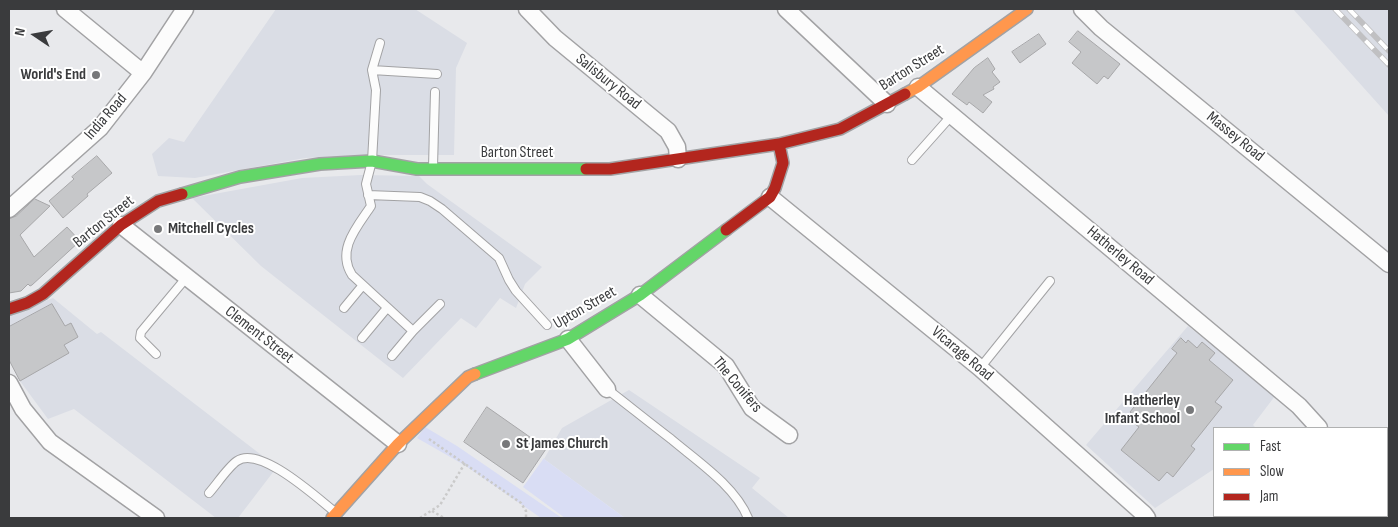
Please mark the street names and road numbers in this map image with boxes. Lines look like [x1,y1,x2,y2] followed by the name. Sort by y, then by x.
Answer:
[876,41,948,95] street label: Barton Street
[571,50,645,114] street label: Salisbury Road
[81,90,131,144] street label: India Road
[1202,108,1268,166] street label: Massey Road
[481,143,553,163] street label: Barton Street
[70,192,138,252] street label: Barton Street
[1083,222,1157,290] street label: Hatherley Road
[550,282,620,334] street label: Upton Street
[221,302,297,368] street label: Clement Street
[927,323,997,385] street label: Vicarage Road
[708,353,766,417] street label: The Conifers

